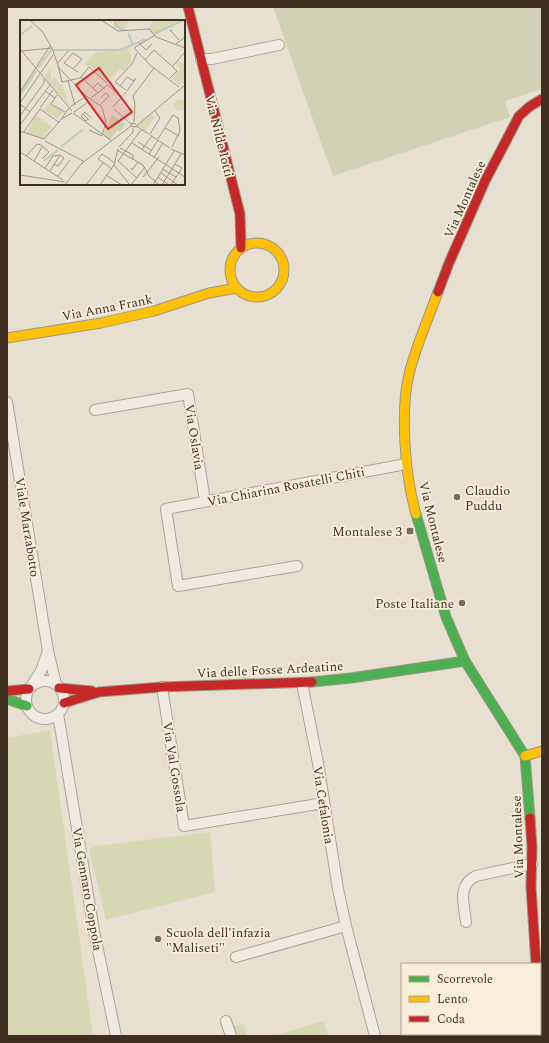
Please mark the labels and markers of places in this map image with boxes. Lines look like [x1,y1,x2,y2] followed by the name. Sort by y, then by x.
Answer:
[465,481,510,516] place label: Claudio Puddu
[452,492,462,502] marker: Claudio Puddu
[332,522,402,542] place label: Montalese 3
[405,526,415,536] marker: Montalese 3
[375,594,454,614] place label: Poste Italiane
[457,598,467,608] marker: Poste Italiane
[166,923,271,958] place label: Scuola dell'infazia "Maliseti"
[153,934,163,944] marker: Scuola dell'infazia "Maliseti"

